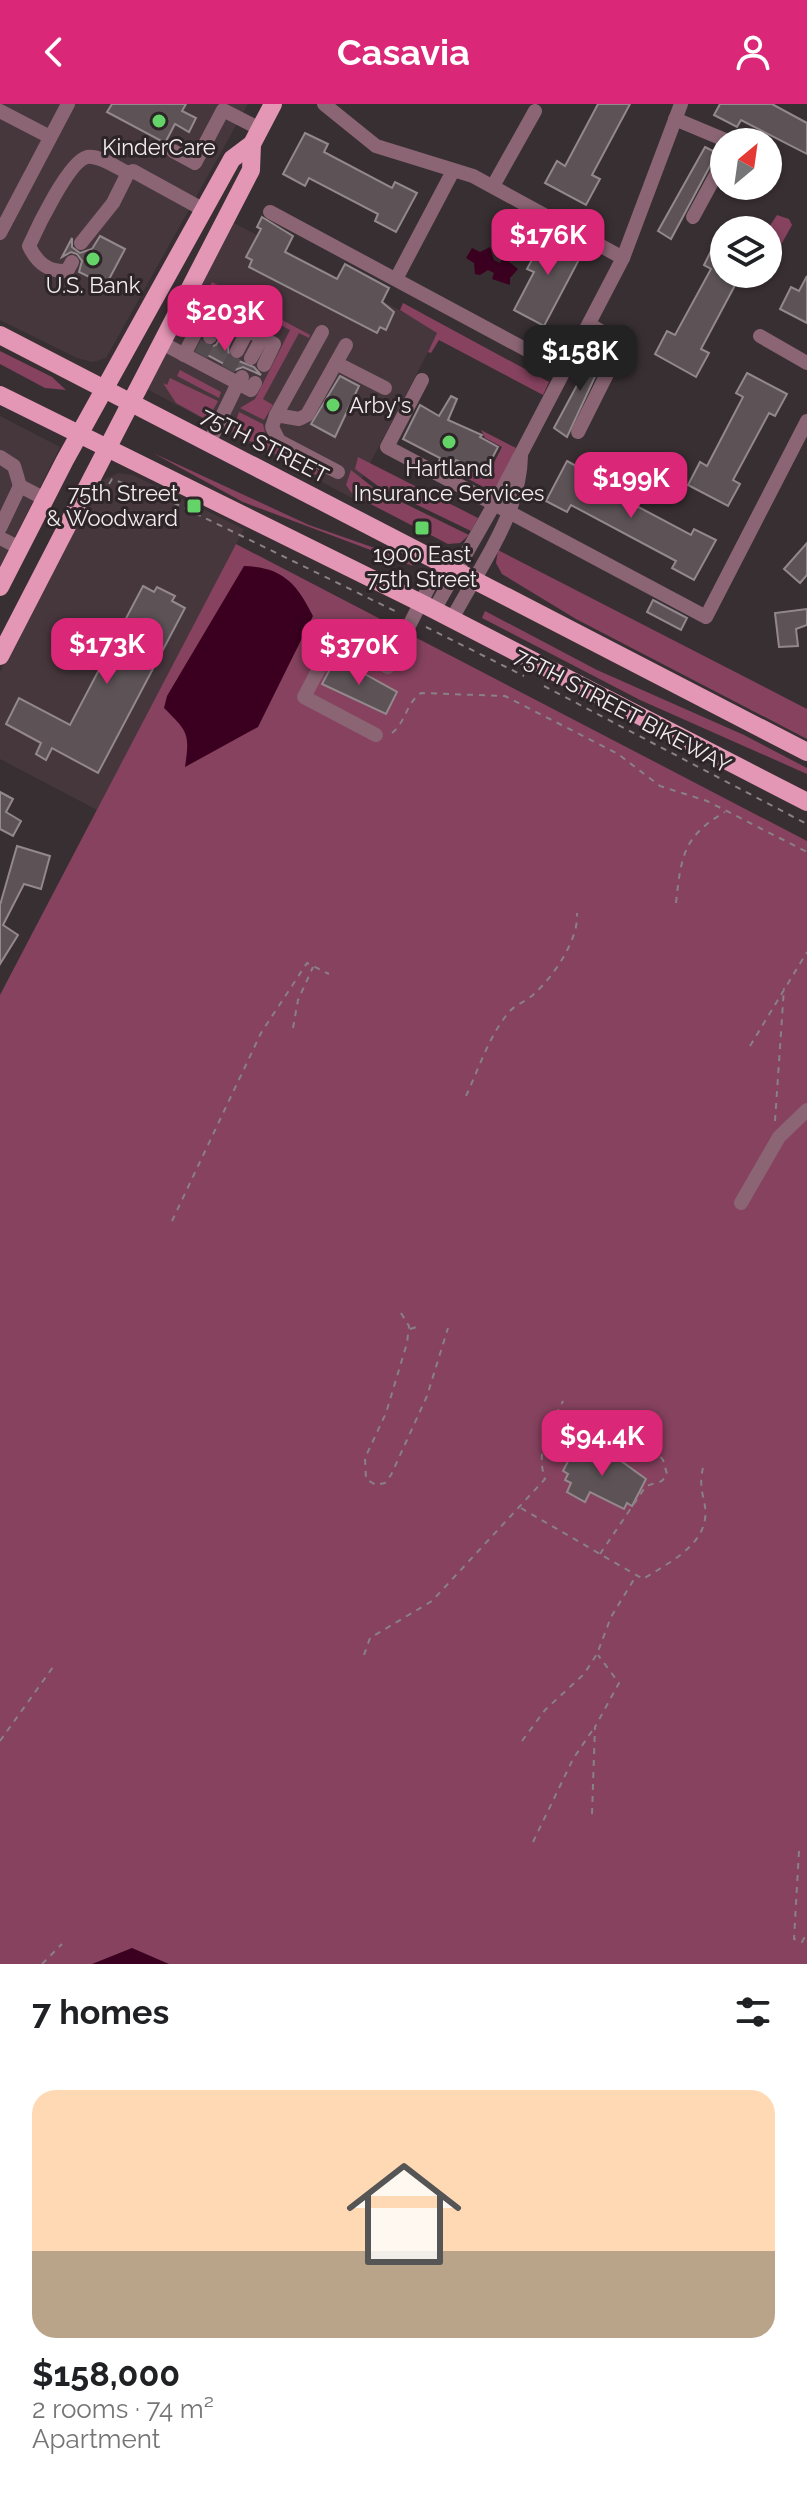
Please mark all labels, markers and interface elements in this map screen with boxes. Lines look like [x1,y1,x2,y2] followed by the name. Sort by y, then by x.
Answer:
[32,30,76,74] icon: back
[731,30,775,74] icon: person
[337,31,470,73] text: Casavia
[150,112,168,130] marker: KinderCare
[710,128,782,200] north arrow
[710,128,782,288] map controls
[102,134,216,160] place label: KinderCare
[492,209,604,277] pin: $176K
[710,216,782,288] button: layers
[509,220,587,250] text: $176K
[84,250,102,268] marker: U.S. Bank
[46,272,141,298] place label: U.S. Bank
[169,285,281,353] pin: $203K
[185,296,265,326] text: $203K
[524,325,636,393] pin: $158K
[542,336,618,366] text: $158K
[349,392,411,418] place label: Arby's
[324,396,342,414] marker: Arby's
[197,402,333,488] street label: 75TH STREET
[440,433,458,451] marker: Hartland Insurance Services
[575,452,687,520] pin: $199K
[354,455,544,506] place label: Hartland Insurance Services
[592,463,670,493] text: $199K
[46,480,179,531] place label: 75th Street & Woodward
[185,497,203,515] marker: 75th Street & Woodward
[413,519,431,537] marker: 1900 East 75th Street
[367,541,478,592] place label: 1900 East 75th Street
[51,618,163,686] pin: $173K
[303,619,415,687] pin: $370K
[69,629,145,659] text: $173K
[320,630,398,660] text: $370K
[510,642,736,778] street label: 75TH STREET BIKEWAY
[537,1410,667,1478] pin: $94.4K
[560,1421,644,1451] text: $94.4K
[731,1990,775,2034] icon: filters
[32,1992,169,2032] text: 7 homes
[332,2142,476,2286] icon: home
[32,2354,180,2394] text: $158,000
[32,2394,214,2424] text: 2 rooms · 74 m²
[32,2424,161,2454] text: Apartment

